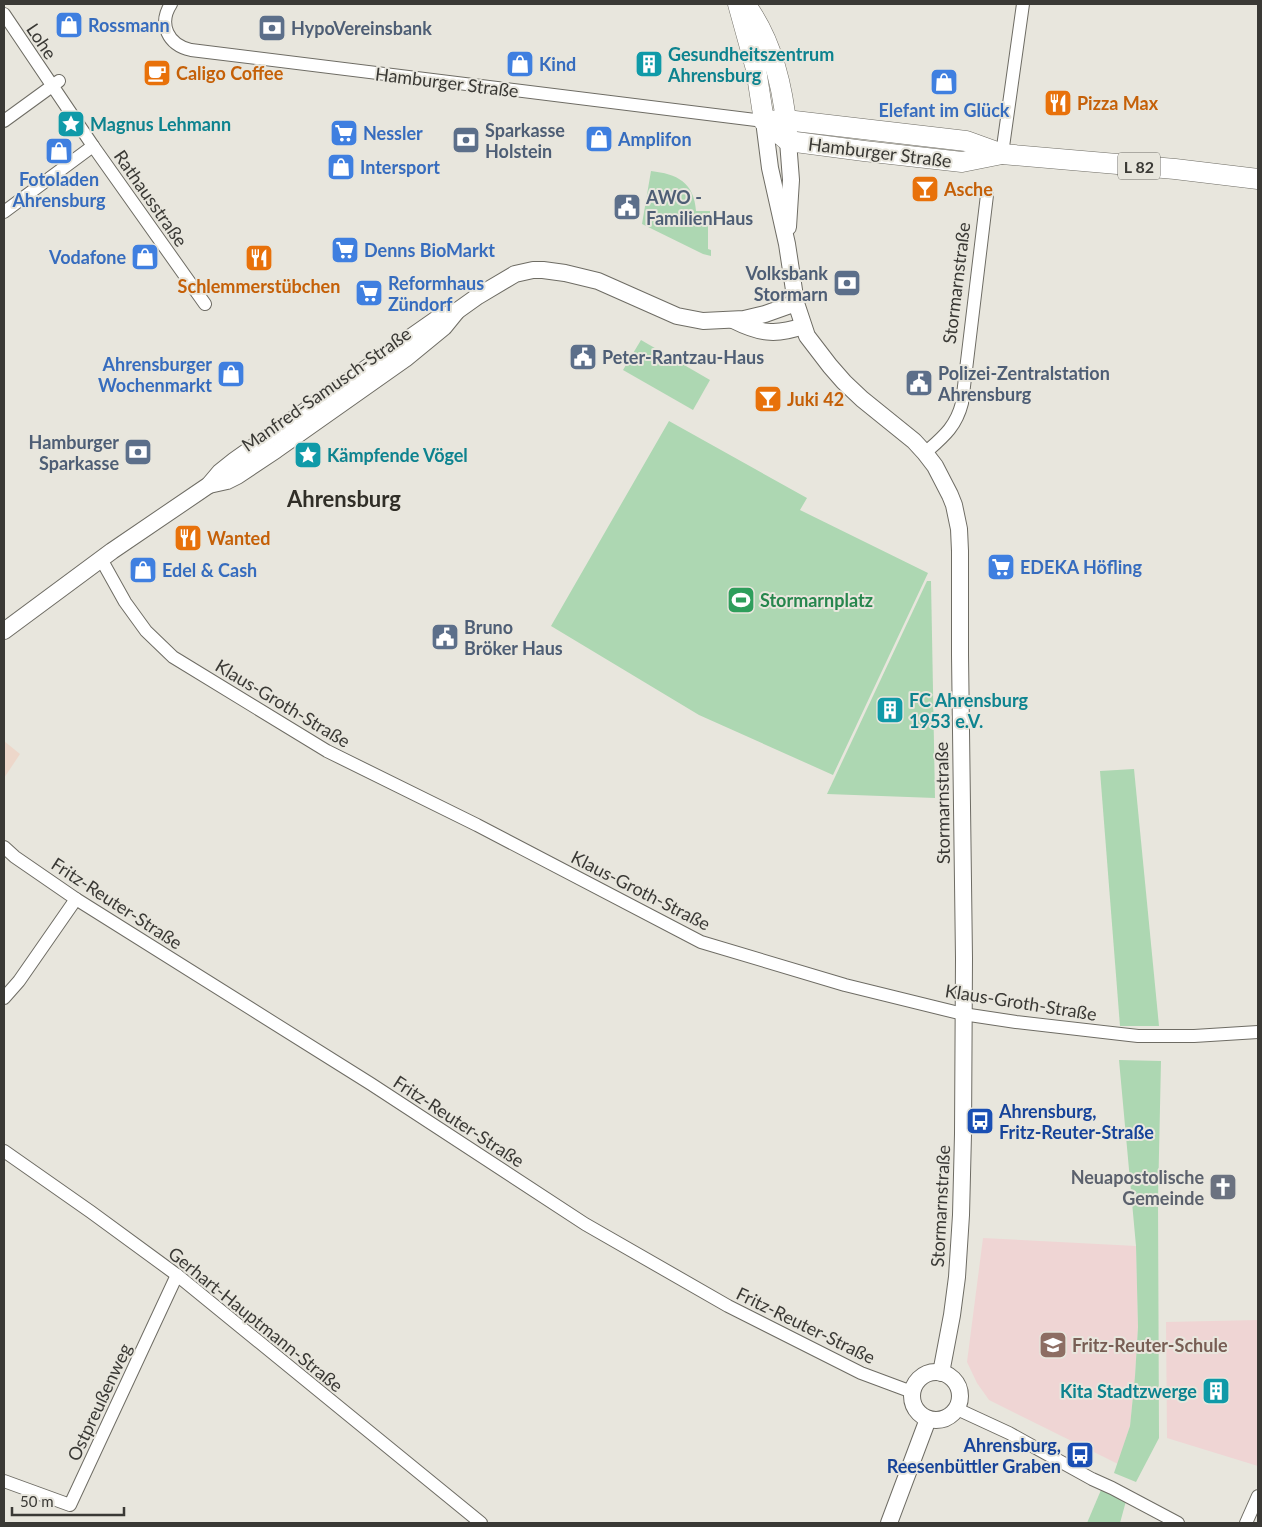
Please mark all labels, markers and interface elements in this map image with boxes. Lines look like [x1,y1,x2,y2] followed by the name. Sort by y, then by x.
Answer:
[54,10,84,40] shop icon: Rossmann
[257,13,287,43] bank icon: HypoVereinsbank
[88,14,170,36] place label: Rossmann
[291,17,432,39] place label: HypoVereinsbank
[22,19,62,63] street label: Lohe
[667,43,834,86] place label: Gesundheitszentrum Ahrensburg
[505,49,535,79] shop icon: Kind
[634,49,664,79] building icon: Gesundheitszentrum Ahrensburg
[539,53,576,75] place label: Kind
[142,58,172,88] cafe icon: Caligo Coffee
[176,62,284,84] place label: Caligo Coffee
[374,62,520,102] street label: Hamburger Straße
[929,67,959,97] shop icon: Elefant im Glück
[1043,88,1073,118] restaurant icon: Pizza Max
[1077,92,1159,114] place label: Pizza Max
[879,99,1010,121] place label: Elefant im Glück
[56,109,86,139] place icon: Magnus Lehmann
[90,113,231,135] place label: Magnus Lehmann
[329,118,359,148] supermarket icon: Nessler
[485,119,565,162] place label: Sparkasse Holstein
[363,122,423,144] place label: Nessler
[584,124,614,154] shop icon: Amplifon
[451,125,481,155] bank icon: Sparkasse Holstein
[617,128,692,150] place label: Amplifon
[807,132,953,172] street label: Hamburger Straße
[44,136,74,166] shop icon: Fotoladen Ahrensburg
[110,145,192,251] street label: Rathausstraße
[326,152,356,182] shop icon: Intersport
[1118,153,1160,180] road number: L 82
[360,156,440,178] place label: Intersport
[11,168,106,211] place label: Fotoladen Ahrensburg
[910,174,940,204] bar icon: Asche
[943,178,993,200] place label: Asche
[645,186,753,229] place label: AWO - FamilienHaus
[612,192,642,222] public building icon: AWO - FamilienHaus
[938,221,974,345] street label: Stormarnstraße
[330,235,360,265] supermarket icon: Denns BioMarkt
[364,239,495,261] place label: Denns BioMarkt
[130,242,160,272] shop icon: Vodafone
[244,243,274,273] restaurant icon: Schlemmerstübchen
[48,246,126,268] place label: Vodafone
[744,262,828,305] place label: Volksbank Stormarn
[832,268,862,298] bank icon: Volksbank Stormarn
[388,272,484,315] place label: Reformhaus Zündorf
[178,275,340,297] place label: Schlemmerstübchen
[354,278,384,308] supermarket icon: Reformhaus Zündorf
[237,322,415,456] street label: Manfred-Samusch-Straße
[568,342,598,372] public building icon: Peter-Rantzau-Haus
[602,346,764,368] place label: Peter-Rantzau-Haus
[98,353,212,396] place label: Ahrensburger Wochenmarkt
[216,359,246,389] shop icon: Ahrensburger Wochenmarkt
[937,362,1110,405] place label: Polizei-Zentralstation Ahrensburg
[904,368,934,398] public building icon: Polizei-Zentralstation Ahrensburg
[753,384,783,414] bar icon: Juki 42
[787,388,844,410] place label: Juki 42
[29,431,119,474] place label: Hamburger Sparkasse
[123,437,153,467] bank icon: Hamburger Sparkasse
[293,440,323,470] place icon: Kämpfende Vögel
[327,444,468,466] place label: Kämpfende Vögel
[286,485,401,512] district label: Ahrensburg
[173,523,203,553] restaurant icon: Wanted
[207,527,270,549] place label: Wanted
[986,552,1016,582] supermarket icon: EDEKA Höfling
[128,555,158,585] shop icon: Edel & Cash
[1020,556,1142,578] place label: EDEKA Höfling
[162,559,257,581] place label: Edel & Cash
[726,585,756,615] sports icon: Stormarnplatz
[760,589,873,611] place label: Stormarnplatz
[464,616,563,659] place label: Bruno Bröker Haus
[430,622,460,652] public building icon: Bruno Bröker Haus
[212,654,354,752] street label: Klaus-Groth-Straße
[909,689,1028,732] place label: FC Ahrensburg 1953 e.V.
[875,695,905,725] building icon: FC Ahrensburg 1953 e.V.
[930,742,954,864] street label: Stormarnstraße
[568,845,714,935] street label: Klaus-Groth-Straße
[47,853,187,953] street label: Fritz-Reuter-Straße
[944,979,1098,1025] street label: Klaus-Groth-Straße
[389,1071,529,1171] street label: Fritz-Reuter-Straße
[998,1100,1154,1143] place label: Ahrensburg, Fritz-Reuter-Straße
[965,1106,995,1136] bus stop icon: Ahrensburg, Fritz-Reuter-Straße
[926,1144,954,1268] street label: Stormarnstraße
[1071,1166,1204,1209] place label: Neuapostolische Gemeinde
[1208,1172,1238,1202] church icon: Neuapostolische Gemeinde
[164,1242,348,1396] street label: Gerhart-Hauptmann-Straße
[733,1282,879,1368] street label: Fritz-Reuter-Straße
[1038,1330,1068,1360] school or university icon: Fritz-Reuter-Schule
[1072,1334,1228,1356] place label: Fritz-Reuter-Schule
[62,1340,136,1464] street label: Ostpreußenweg
[1201,1376,1231,1406] building icon: Kita Stadtzwerge
[1060,1380,1197,1402] place label: Kita Stadtzwerge
[887,1434,1061,1477] place label: Ahrensburg, Reesenbüttler Graben
[1065,1440,1095,1470] bus stop icon: Ahrensburg, Reesenbüttler Graben
[12,1484,125,1516] scale bar
[20,1492,54,1510] text: 50 m

